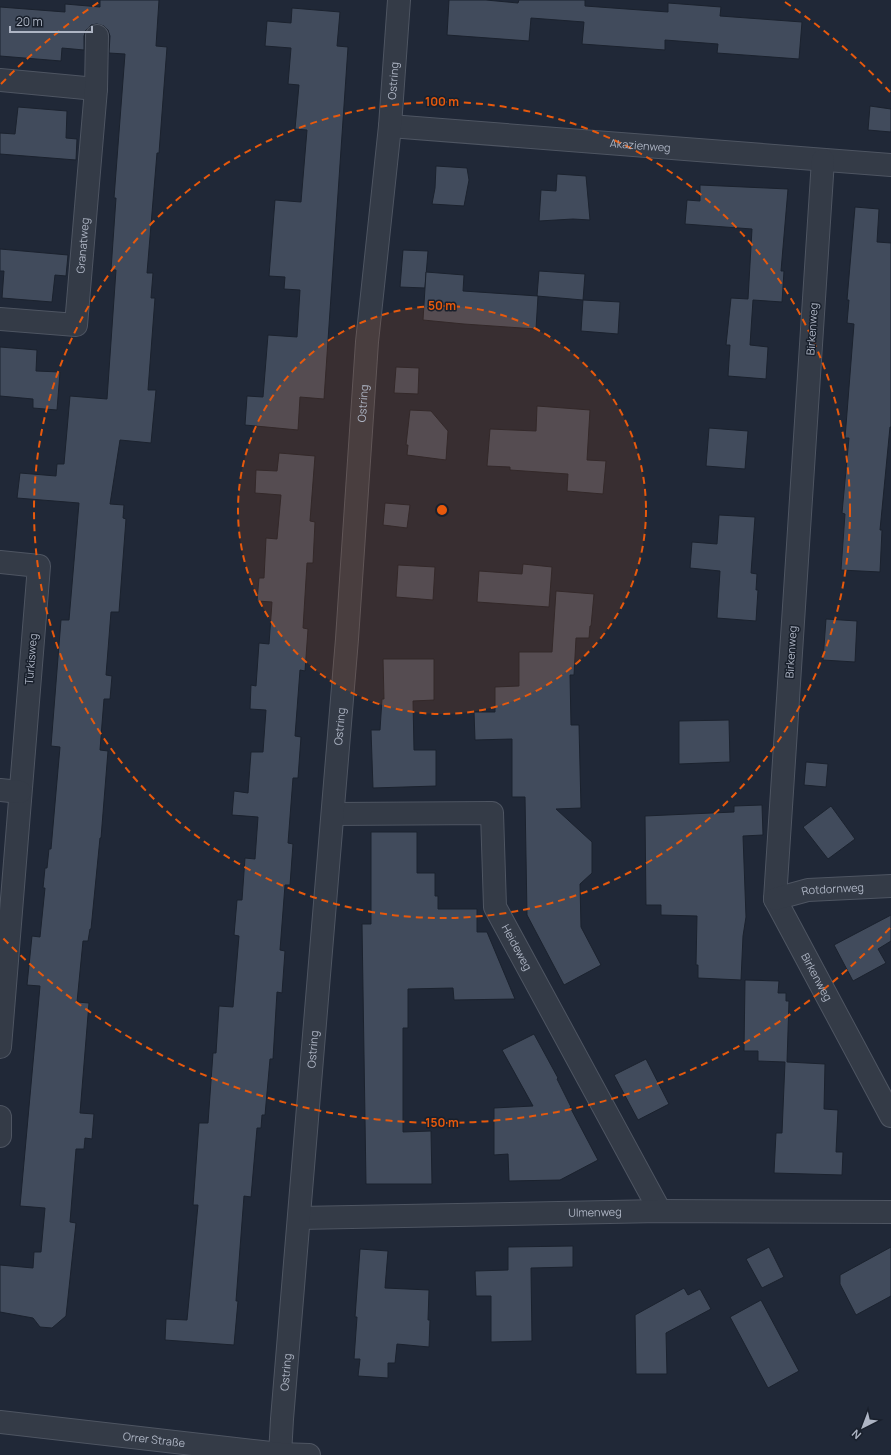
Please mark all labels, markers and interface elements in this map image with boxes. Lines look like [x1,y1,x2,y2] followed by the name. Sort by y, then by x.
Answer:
[10,8,92,34] scale bar
[16,13,43,30] text: 20 m
[384,61,402,100] street label: Ostring
[425,93,459,110] text: 100 m
[609,135,671,155] street label: Akazienweg
[72,217,92,274] street label: Granatweg
[428,297,456,314] text: 50 m
[802,302,821,356] street label: Birkenweg
[354,384,371,423] street label: Ostring
[435,503,449,517] centre of rings
[781,625,800,679] street label: Birkenweg
[21,633,40,685] street label: Türkisweg
[330,707,348,746] street label: Ostring
[800,879,864,898] street label: Rotdornweg
[499,921,536,973] street label: Heideweg
[798,950,836,1004] street label: Birkenweg
[303,1030,321,1069] street label: Ostring
[425,1114,459,1131] text: 150 m
[568,1204,622,1220] street label: Ulmenweg
[276,1353,294,1392] street label: Ostring
[843,1407,883,1447] north arrow
[848,1427,864,1443] text: N
[122,1428,187,1450] street label: Orrer Straße

